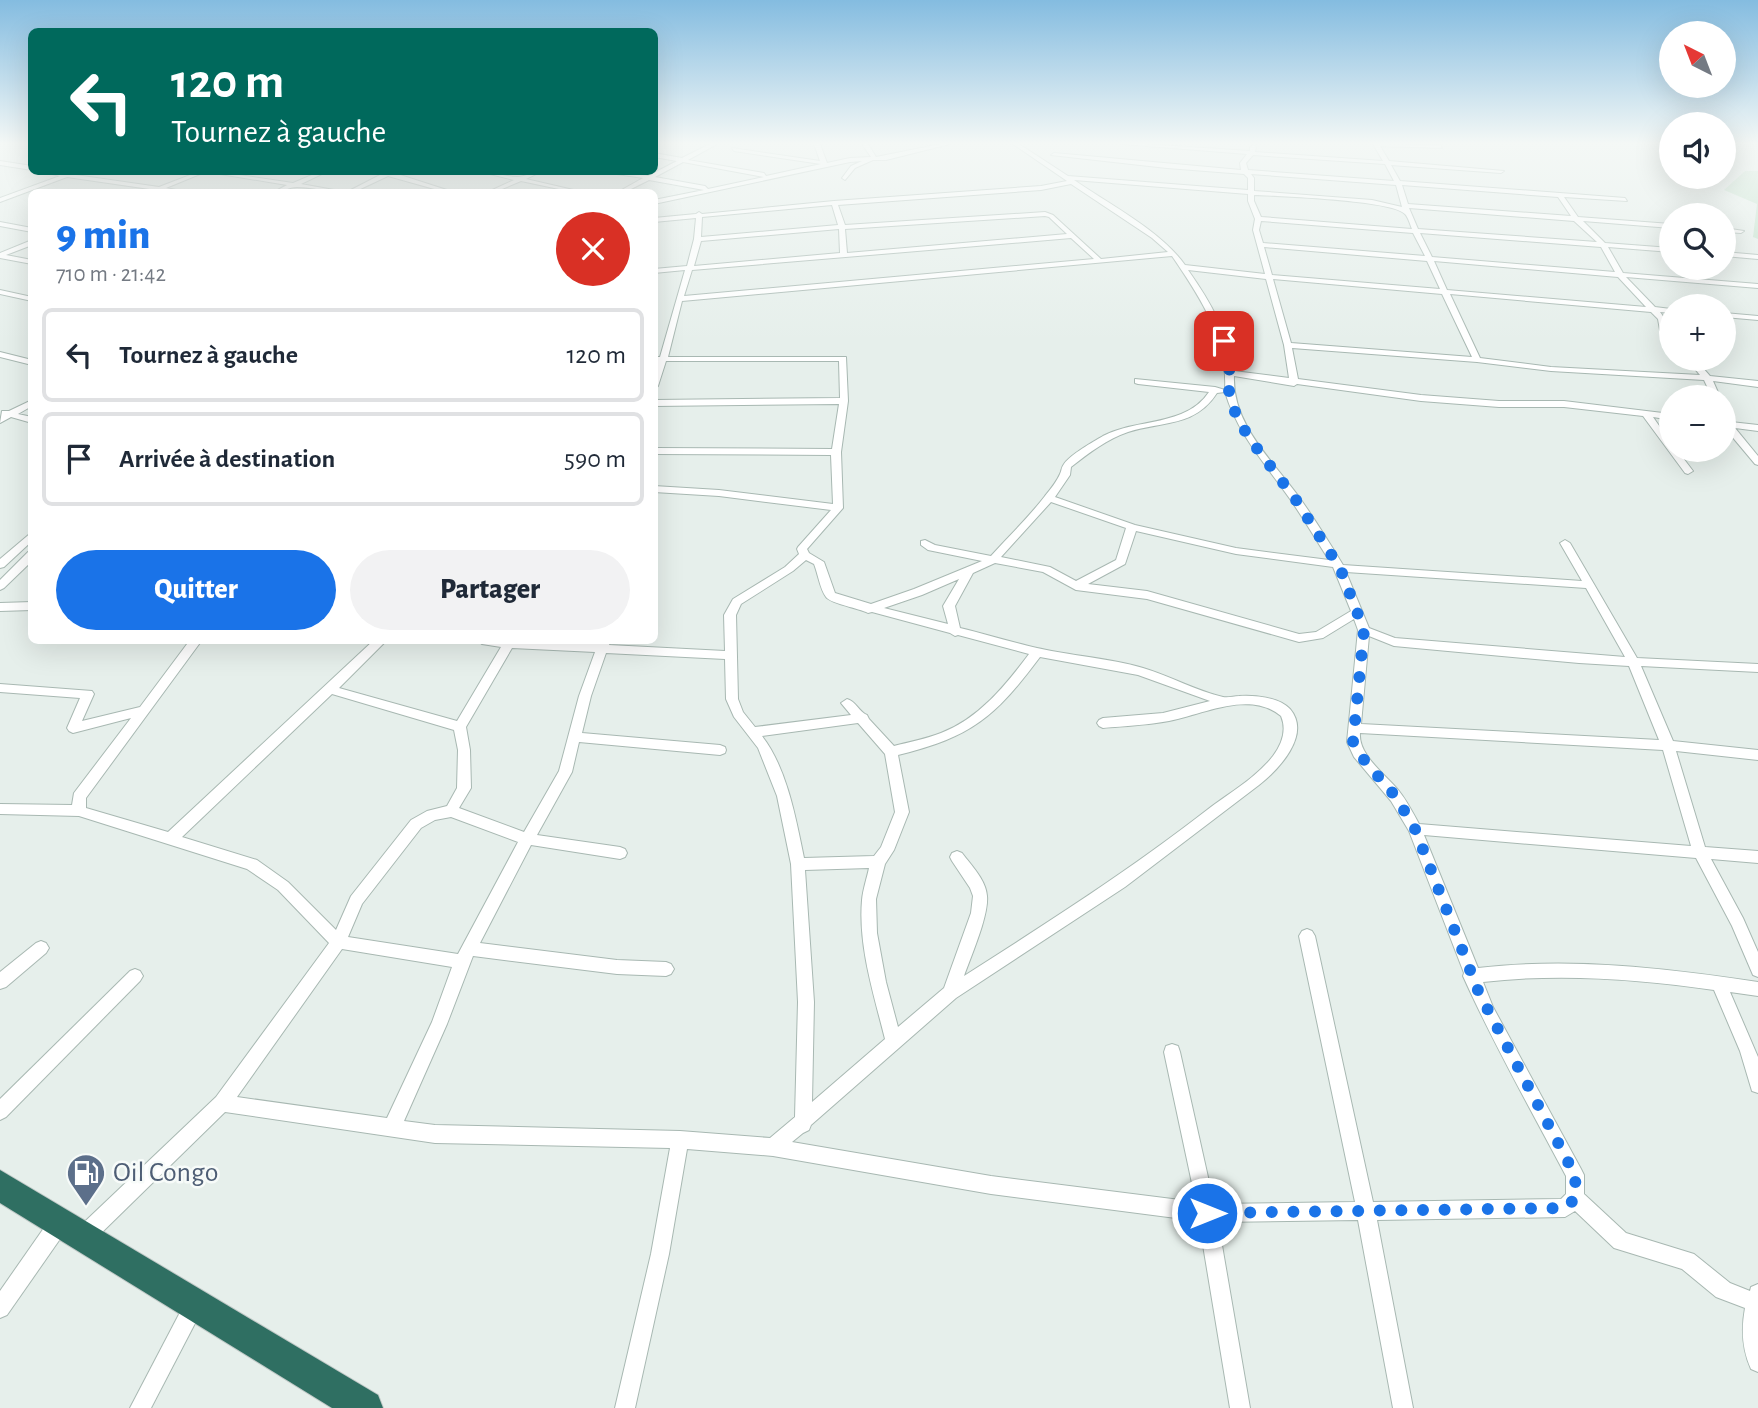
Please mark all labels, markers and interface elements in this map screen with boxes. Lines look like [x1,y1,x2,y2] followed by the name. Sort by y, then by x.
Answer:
[1659,21,1736,98] north arrow
[1659,21,1736,462] map controls
[56,56,147,147] icon: left
[171,58,284,107] text: 120 m
[1659,112,1736,189] button: sound
[171,116,386,148] text: Tournez à gauche
[1659,203,1736,280] button: search
[556,212,630,286] button: close
[56,214,151,256] text: 9 min
[56,263,166,286] text: 710 m · 21:42
[1659,294,1736,371] button: +
[1194,311,1254,371] pin
[1205,322,1243,360] icon: arrive
[60,336,98,374] icon: left
[119,342,298,368] text: Tournez à gauche
[566,342,626,368] text: 120 m
[1659,385,1736,462] button: −
[60,440,98,478] icon: arrive
[119,446,335,472] text: Arrivée à destination
[564,446,626,472] text: 590 m
[56,550,336,630] button: Quitter
[350,550,630,630] button: Partager
[65,1152,107,1207] fuel station icon: Oil Congo
[113,1159,218,1187] place label: Oil Congo
[1170,1176,1244,1250] position arrow

